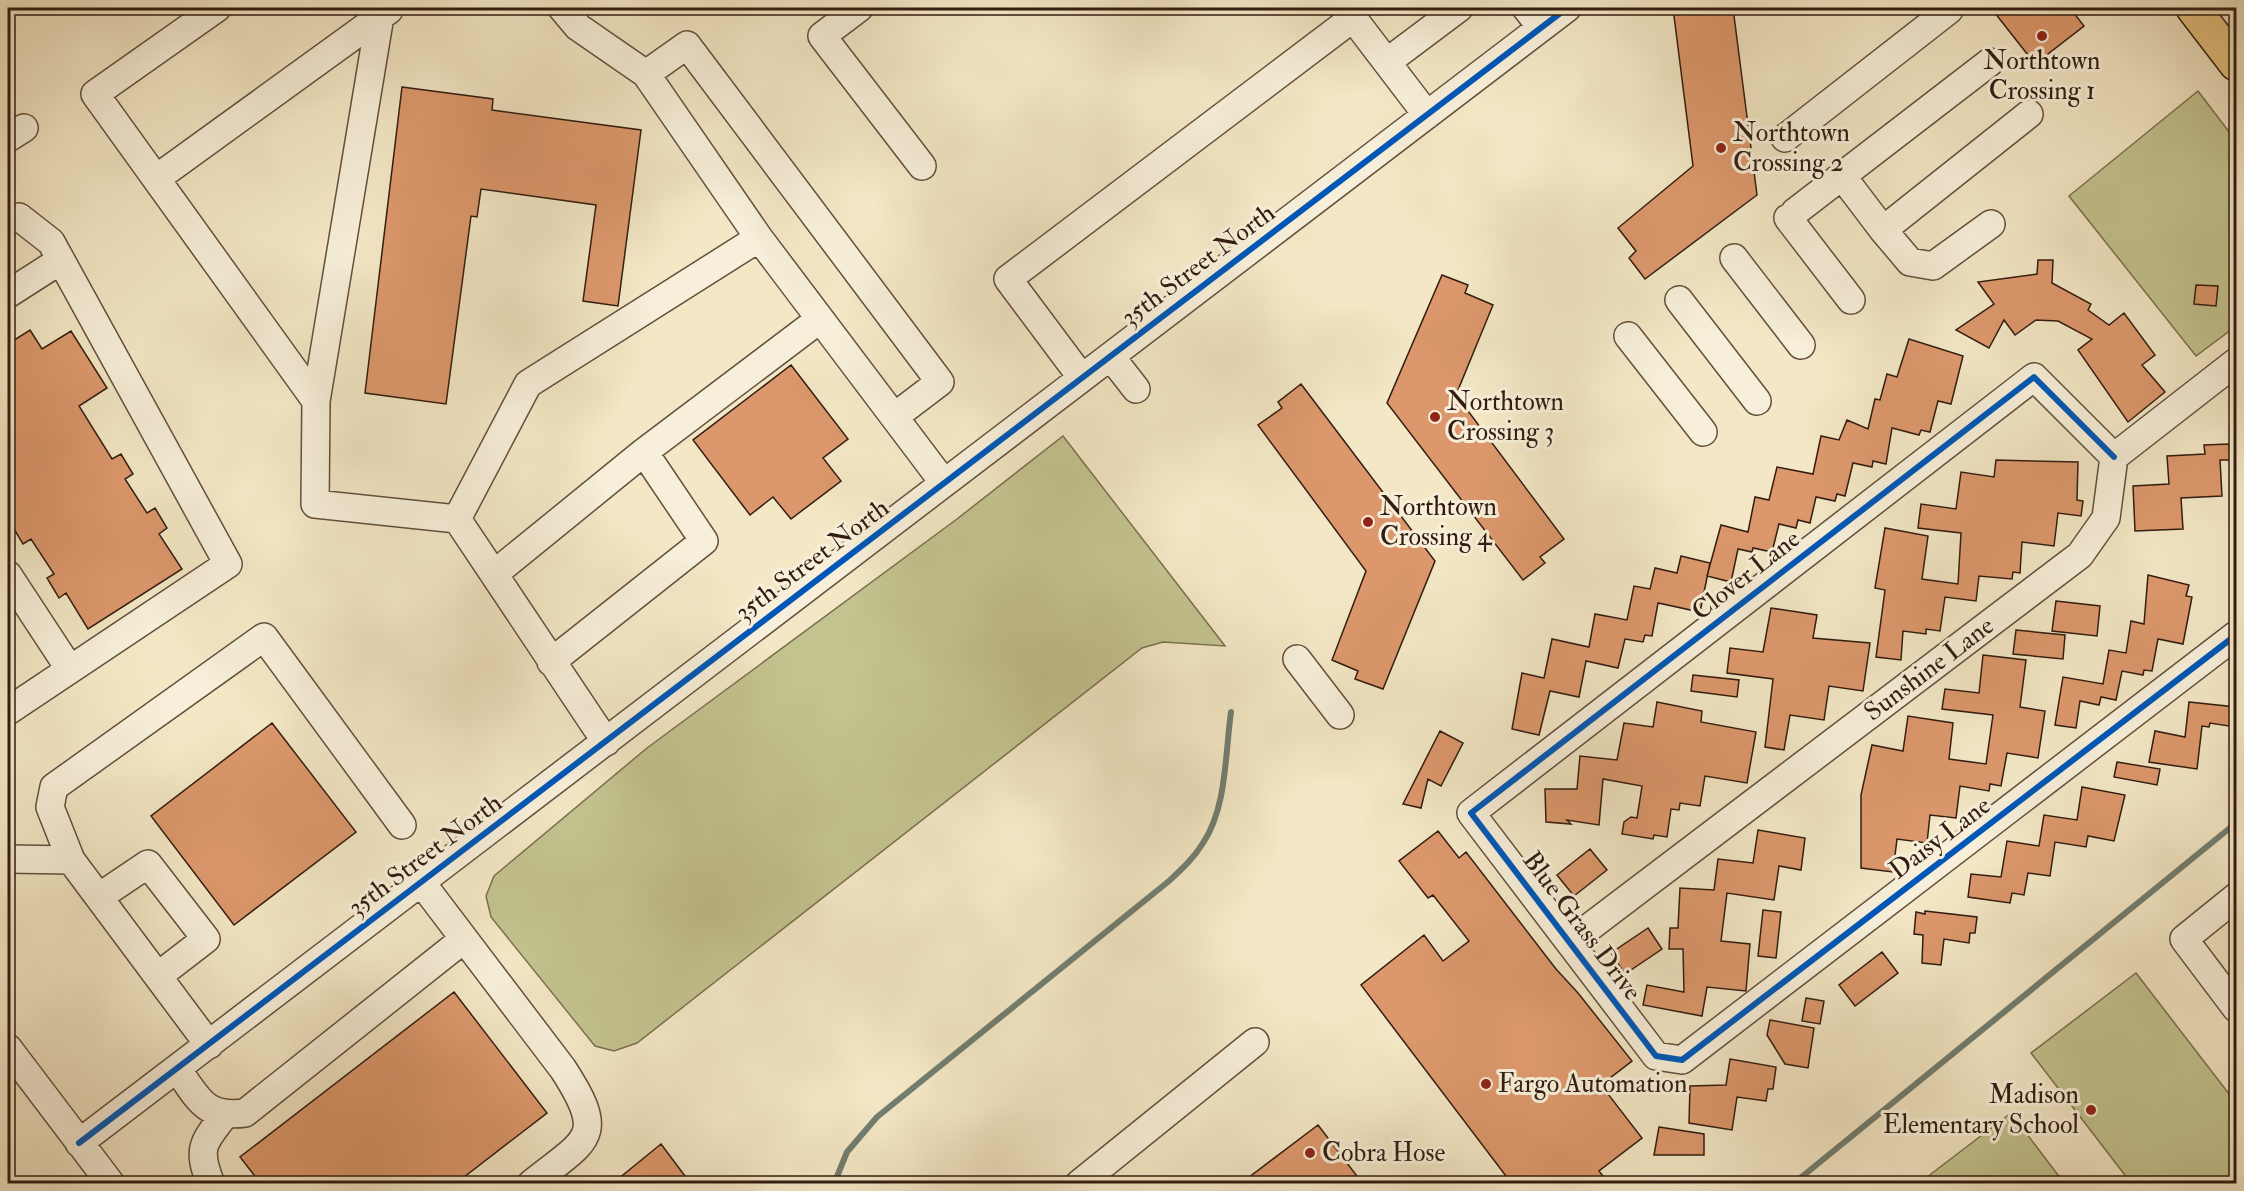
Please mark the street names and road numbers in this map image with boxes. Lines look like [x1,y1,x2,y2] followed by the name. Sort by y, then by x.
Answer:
[1115,197,1281,333] street label: 35th Street North
[729,492,895,628] street label: 35th Street North
[1685,523,1807,627] street label: Clover Lane
[1858,610,2000,728] street label: Sunshine Lane
[342,787,508,923] street label: 35th Street North
[1883,790,1997,886] street label: Daisy Lane
[1516,845,1649,1007] street label: Blue Grass Drive

